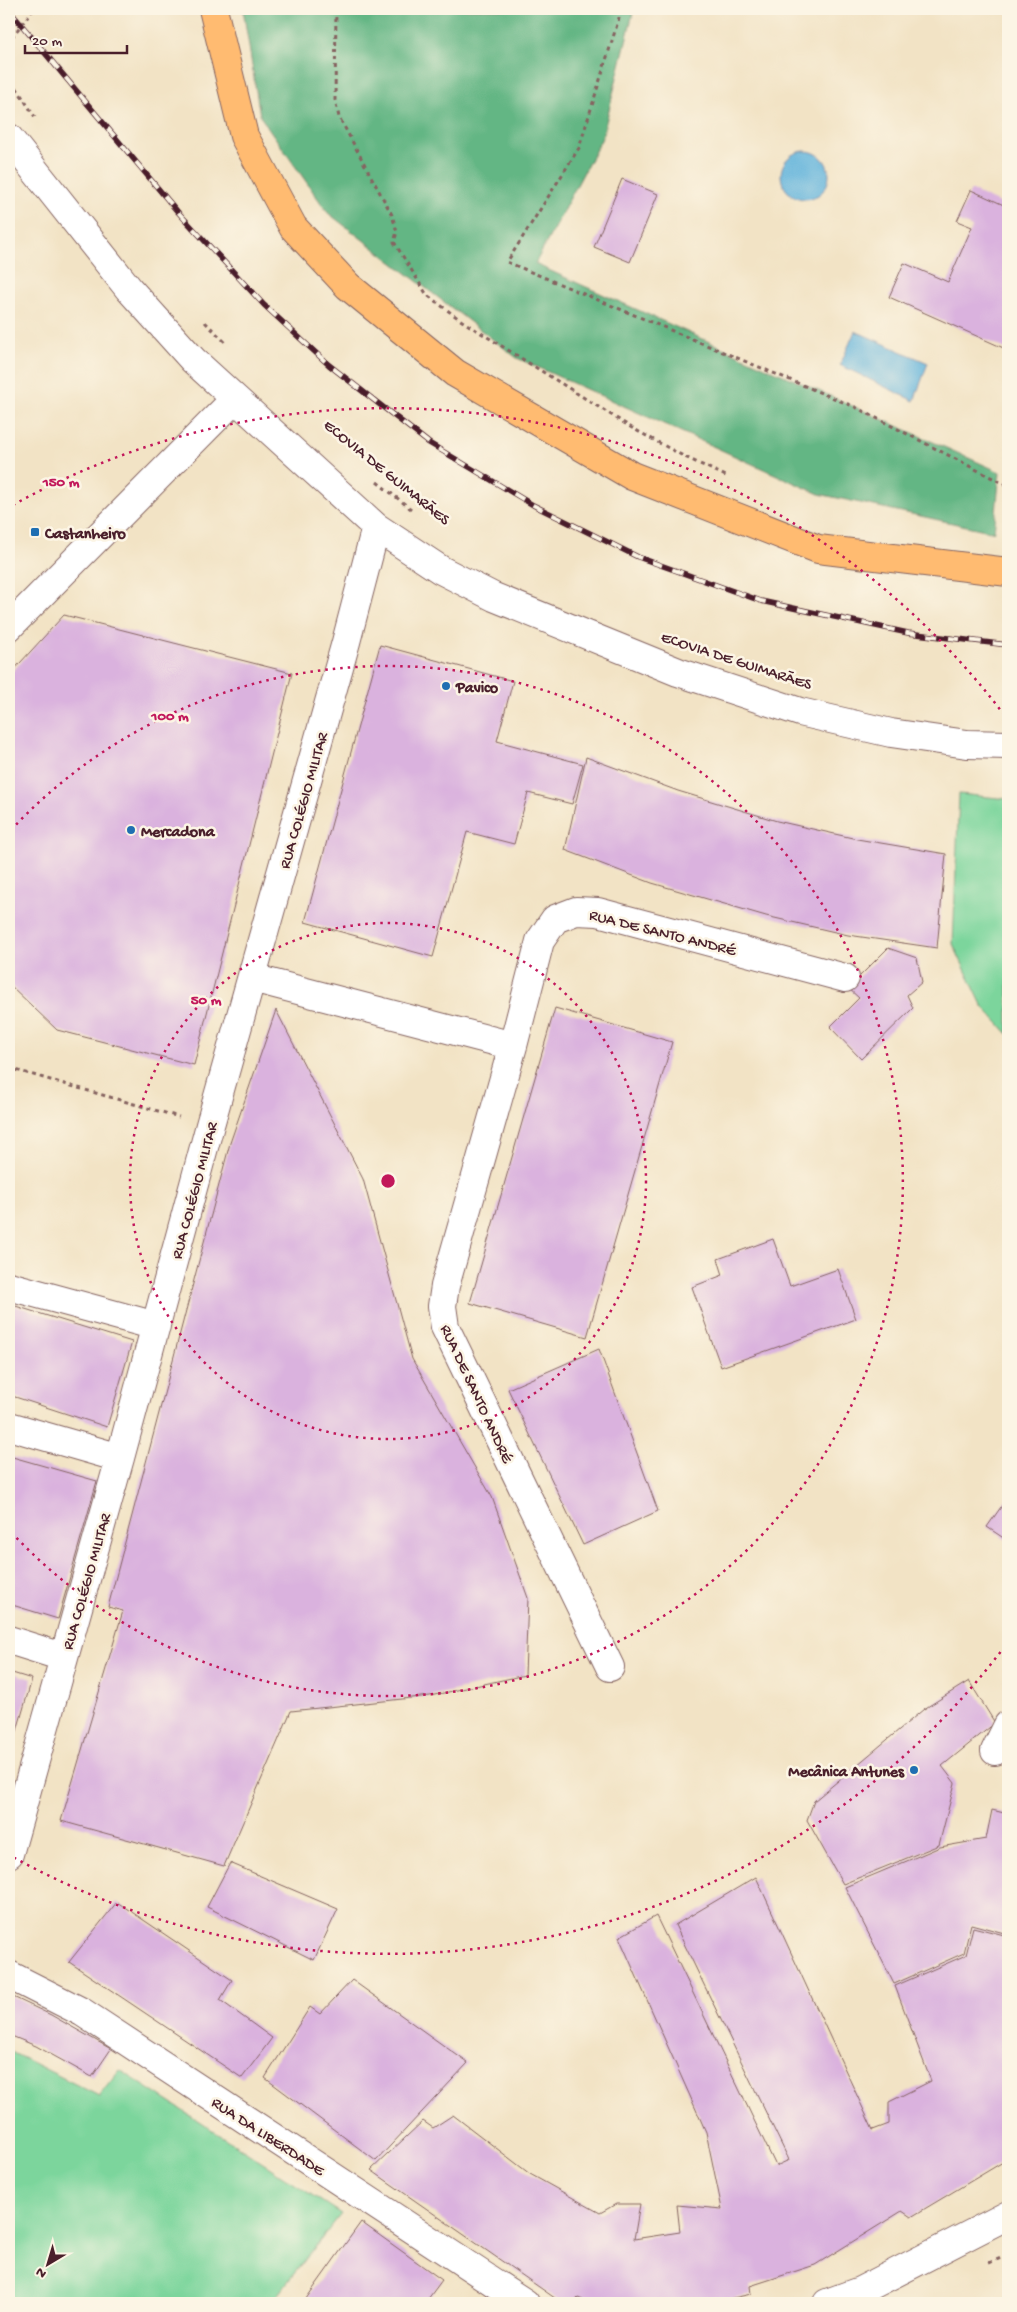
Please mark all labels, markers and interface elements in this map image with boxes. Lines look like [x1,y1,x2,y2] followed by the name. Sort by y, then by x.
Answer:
[25,22,128,54] scale bar
[32,33,62,51] text: 20 m
[319,416,454,531] street label: ECOVIA DE GUIMARÃES
[42,474,80,492] text: 150 m
[29,526,41,538] marker: Castanheiro
[44,526,126,545] place label: Castanheiro
[658,628,815,696] street label: ECOVIA DE GUIMARÃES
[440,680,452,692] marker: Pavico
[455,680,499,699] place label: Pavico
[150,708,189,726] text: 100 m
[277,730,334,871] street label: RUA COLÉGIO MILITAR
[125,824,137,836] marker: Mercadona
[141,824,216,843] place label: Mercadona
[587,907,739,962] street label: RUA DE SANTO ANDRÉ
[191,992,222,1010] text: 50 m
[169,1120,224,1261] street label: RUA COLÉGIO MILITAR
[379,1172,397,1190] centre of rings
[434,1322,516,1468] street label: RUA DE SANTO ANDRÉ
[60,1511,117,1652] street label: RUA COLÉGIO MILITAR
[788,1764,905,1783] place label: Mecânica Antunes
[908,1764,920,1776] marker: Mecânica Antunes
[207,2094,328,2182] street label: RUA DA LIBERDADE
[22,2240,72,2290] north arrow
[33,2263,50,2282] text: N

